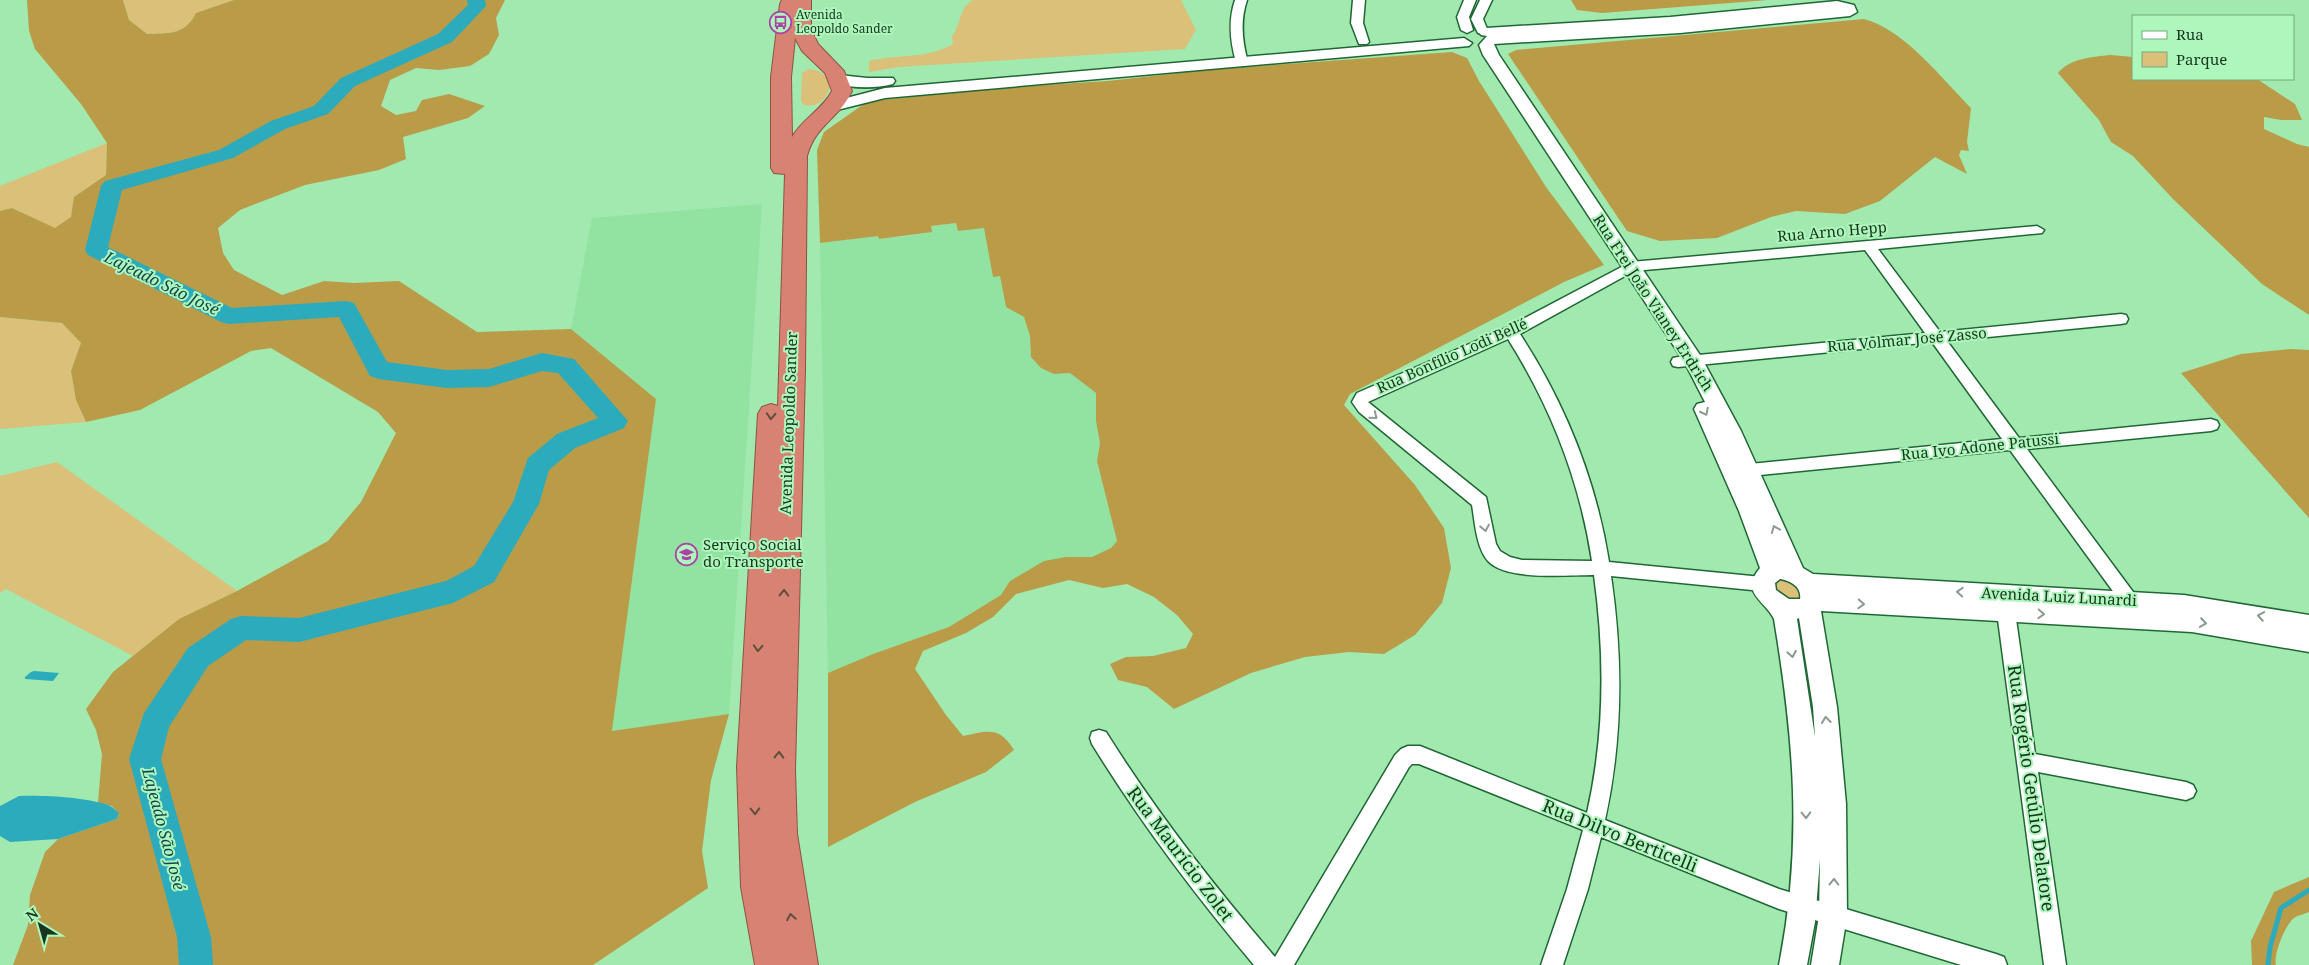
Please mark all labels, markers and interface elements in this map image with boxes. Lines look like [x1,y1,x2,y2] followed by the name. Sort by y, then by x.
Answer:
[796,6,893,37] place label: Avenida Leopoldo Sander
[768,10,792,34] bus stop icon: Avenida Leopoldo Sander
[2132,15,2294,80] legend
[2176,24,2204,44] text: Rua
[2176,49,2227,69] text: Parque
[1589,210,1719,395] street label: Rua Frei João Vianey Erdrich
[1776,216,1888,246] street label: Rua Arno Hepp
[100,245,224,321] water label: Lajeado São José
[1373,313,1530,397] street label: Rua Bonfílio Lodi Bellé
[1826,322,1988,356] street label: Rua Volmar José Zasso
[775,331,801,515] street label: Avenida Leopoldo Sander
[1699,407,1709,416] one-way arrow
[1369,411,1378,420] one-way arrow
[765,412,776,420] one-way arrow
[1900,428,2060,464] street label: Rua Ivo Adone Patussi
[1479,524,1490,533] one-way arrow
[1771,525,1781,534] one-way arrow
[703,534,804,571] place label: Serviço Social do Transporte
[675,542,699,566] school or university icon: Serviço Social do Transporte
[1981,582,2138,610] street label: Avenida Luiz Lunardi
[1956,586,1964,597] one-way arrow
[779,589,790,597] one-way arrow
[1857,599,1865,610] one-way arrow
[2037,608,2045,619] one-way arrow
[2257,611,2266,621] one-way arrow
[2199,618,2207,628] one-way arrow
[752,644,763,652] one-way arrow
[1786,649,1796,658] one-way arrow
[2003,663,2061,913] street label: Rua Rogério Getúlio Delatore
[1821,715,1832,723] one-way arrow
[774,751,785,759] one-way arrow
[137,765,191,893] water label: Lajeado São José
[1122,781,1239,926] street label: Rua Maurício Zolet
[1539,793,1702,877] street label: Rua Dilvo Berticelli
[749,807,760,815] one-way arrow
[1801,812,1811,820] one-way arrow
[1829,878,1839,886] one-way arrow
[15,900,65,950] north arrow
[22,903,42,925] text: N
[787,913,797,921] one-way arrow

